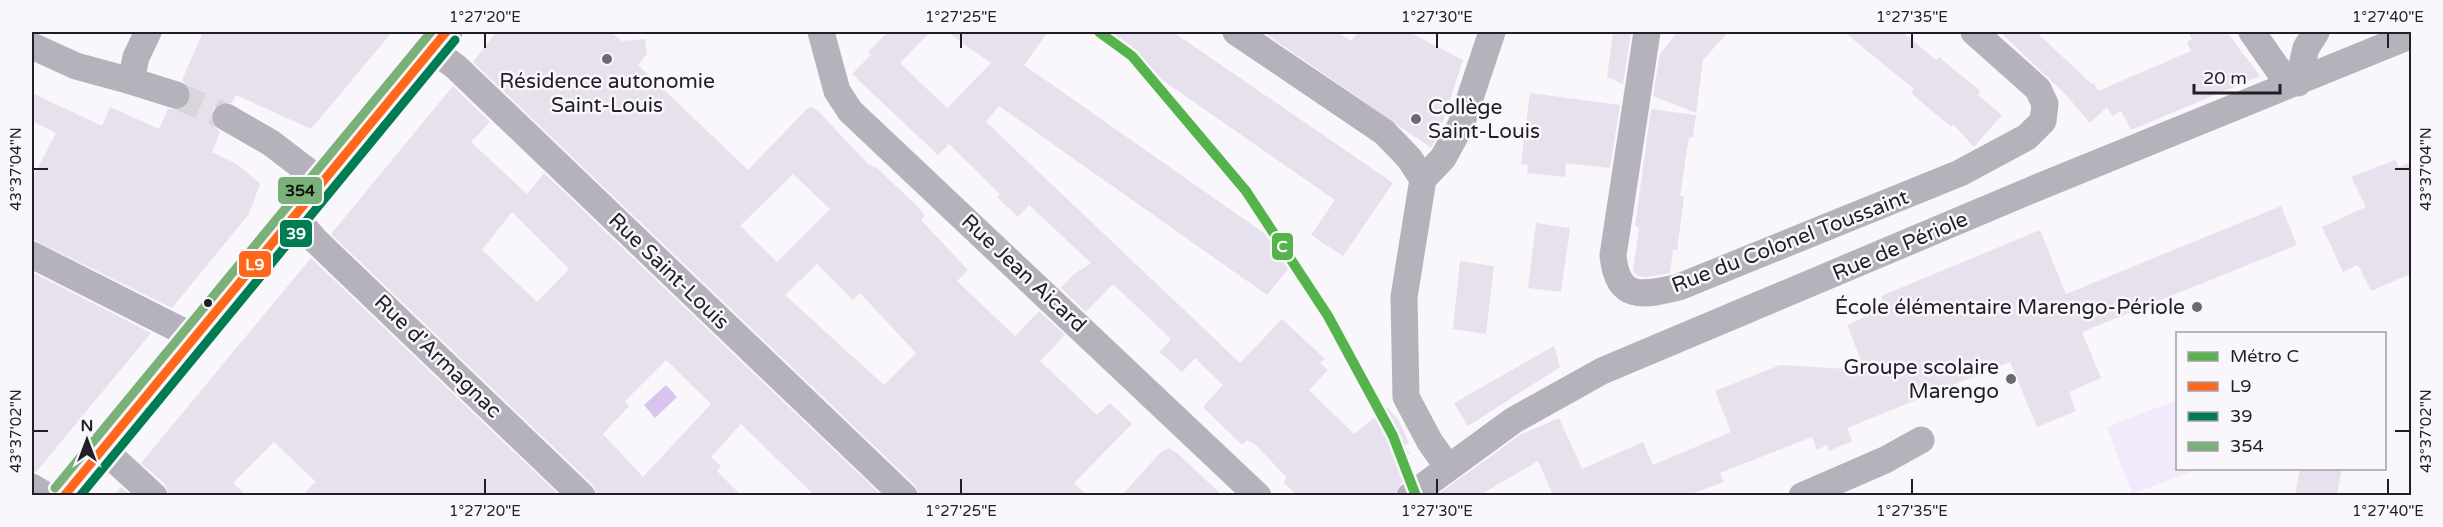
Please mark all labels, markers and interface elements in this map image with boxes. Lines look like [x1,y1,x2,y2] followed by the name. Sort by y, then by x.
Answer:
[449,8,521,26] text: 1°27'20"E
[925,8,997,26] text: 1°27'25"E
[1401,8,1473,26] text: 1°27'30"E
[1876,8,1948,26] text: 1°27'35"E
[2352,8,2424,26] text: 1°27'40"E
[600,52,614,66] marker: Résidence autonomie Saint-Louis
[2194,57,2280,95] scale bar
[2203,67,2247,89] text: 20 m
[499,69,715,118] place label: Résidence autonomie Saint-Louis
[1428,95,1540,144] place label: Collège Saint-Louis
[1409,112,1423,126] marker: Collège Saint-Louis
[7,127,25,211] text: 43°37'04"N
[2417,127,2435,211] text: 43°37'04"N
[277,176,323,205] line badge: 354
[285,181,315,201] text: 354
[1668,185,1912,298] street label: Rue du Colonel Toussaint
[1829,207,1972,286] street label: Rue de Périole
[603,208,734,335] street label: Rue Saint-Louis
[956,209,1091,338] street label: Rue Jean Aicard
[279,219,313,248] line badge: 39
[286,224,306,244] text: 39
[1271,232,1294,261] line badge: C
[1276,237,1288,257] text: C
[238,250,272,278] line badge: L9
[245,255,265,275] text: L9
[369,289,506,423] street label: Rue d'Armagnac
[1835,295,2185,320] place label: École élémentaire Marengo-Périole
[202,297,214,309] unlabelled marker
[2190,300,2204,314] marker: École élémentaire Marengo-Périole
[2176,332,2386,470] legend
[2230,345,2299,367] text: Métro C
[1843,355,1999,404] place label: Groupe scolaire Marengo
[2004,372,2018,386] marker: Groupe scolaire Marengo
[2230,375,2252,397] text: L9
[7,389,25,473] text: 43°37'02"N
[2417,389,2435,473] text: 43°37'02"N
[2230,405,2253,427] text: 39
[57,410,117,470] north arrow
[81,416,93,436] text: N
[2230,435,2264,457] text: 354
[449,502,521,520] text: 1°27'20"E
[925,502,997,520] text: 1°27'25"E
[1401,502,1473,520] text: 1°27'30"E
[1876,502,1948,520] text: 1°27'35"E
[2352,502,2424,520] text: 1°27'40"E

